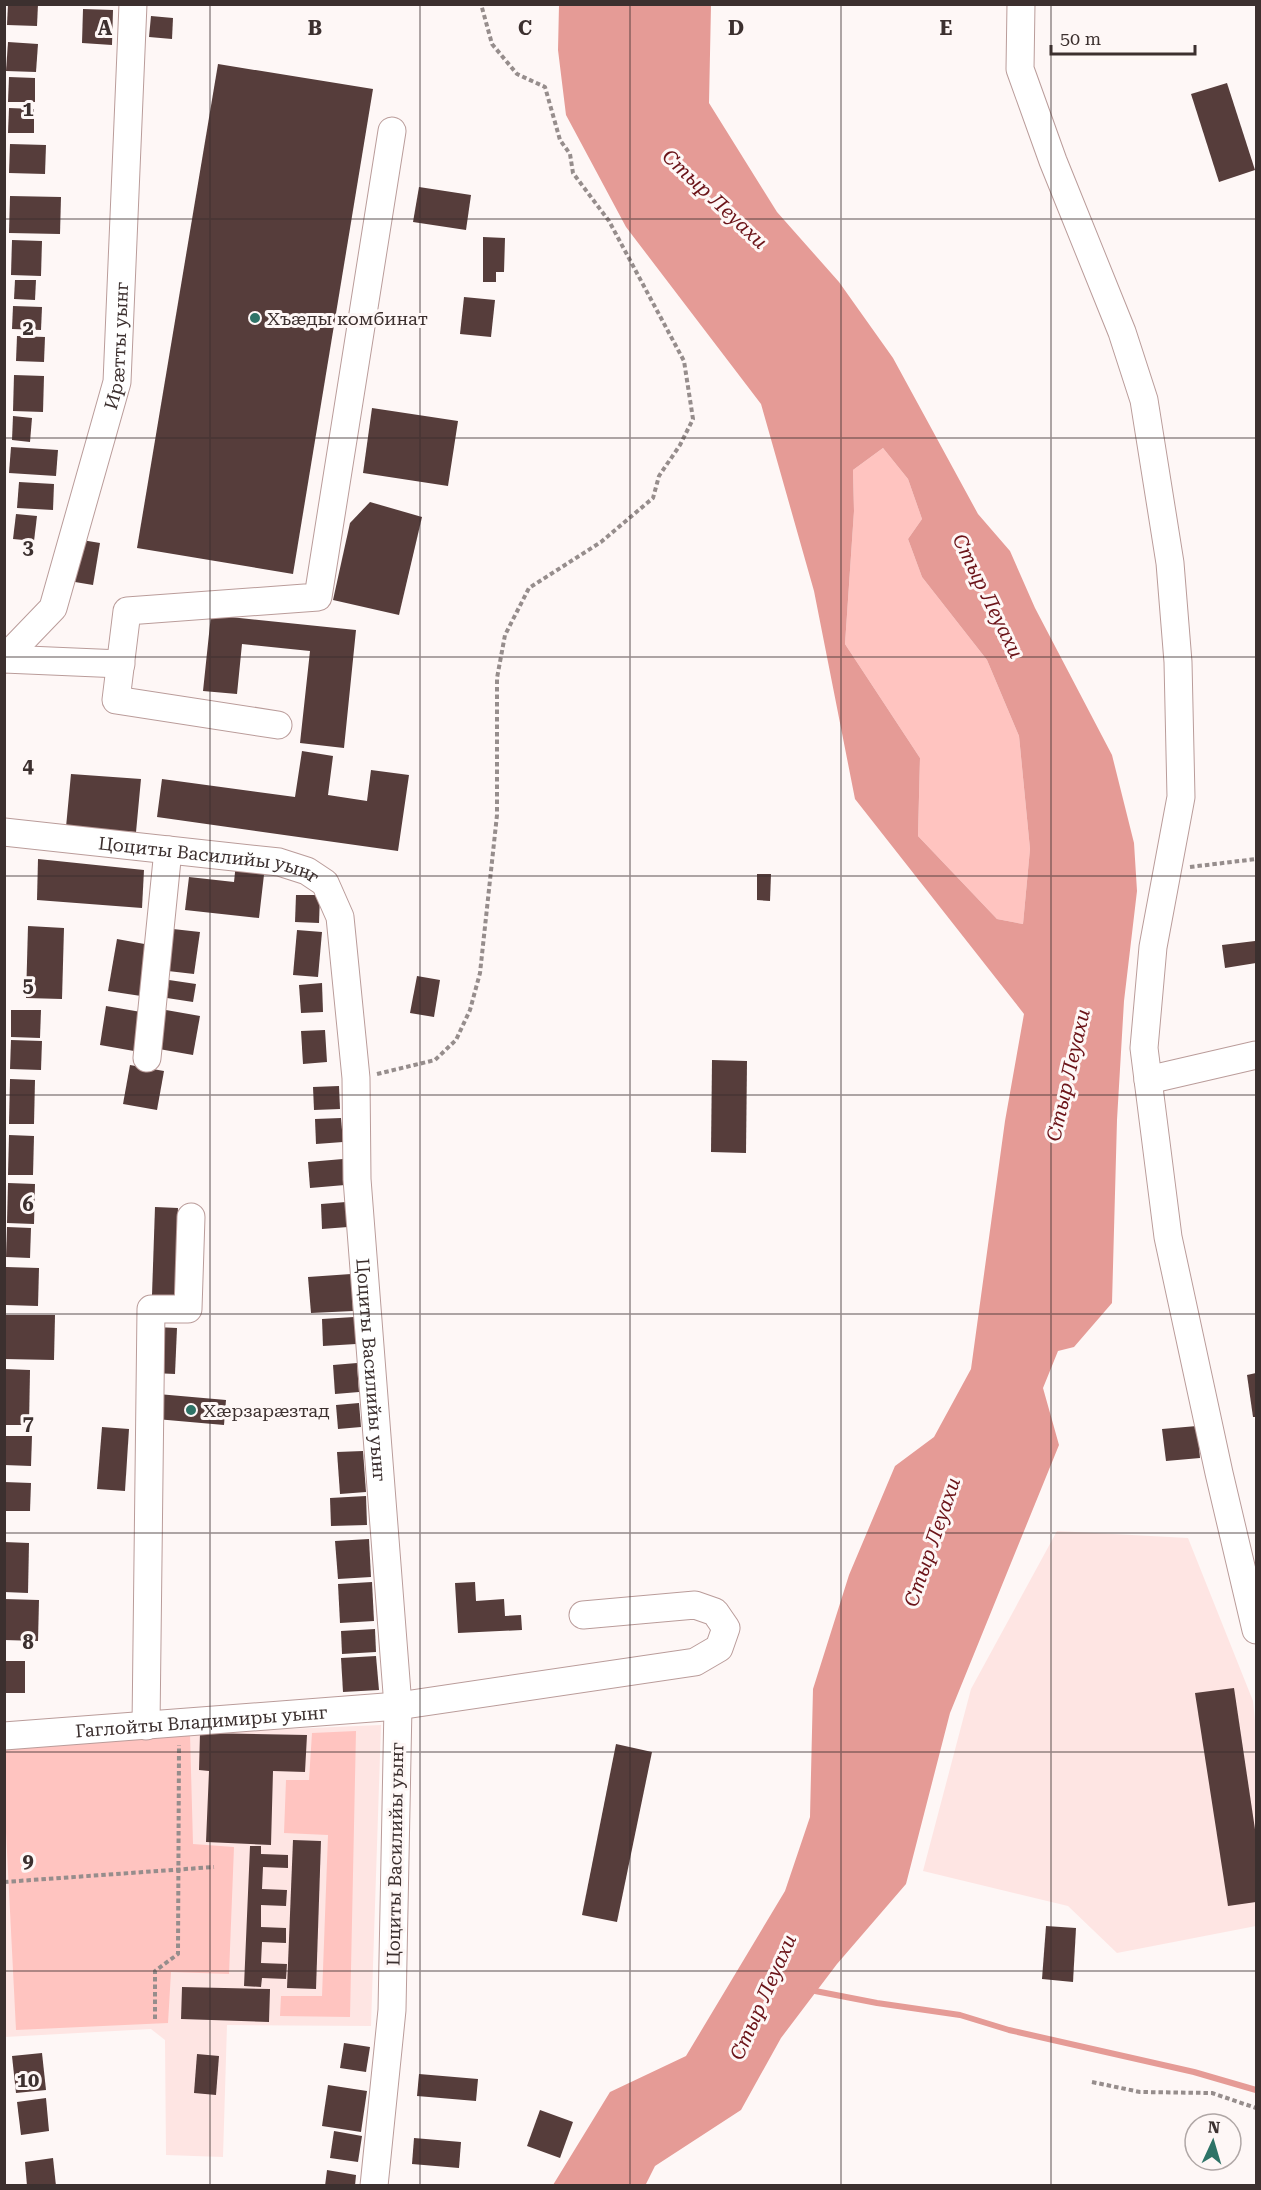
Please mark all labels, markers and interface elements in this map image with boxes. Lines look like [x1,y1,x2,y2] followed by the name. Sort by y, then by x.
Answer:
[98,16,113,40] text: A
[308,16,322,40] text: B
[518,16,532,40] text: C
[728,16,744,40] text: D
[940,16,953,40] text: E
[1051,18,1195,56] scale bar
[1060,28,1101,49] text: 50 m
[22,97,34,121] text: 1
[657,144,773,254] water label: Стыр Леуахи
[99,281,132,412] street label: Ирæтты уынг
[267,308,428,329] place label: Хъæды комбинат
[248,311,262,325] marker: Хъæды комбинат
[22,316,34,340] text: 2
[948,530,1028,662] water label: Стыр Леуахи
[22,535,34,559] text: 3
[22,754,34,778] text: 4
[97,832,324,887] street label: Цоциты Василийы уынг
[22,973,34,997] text: 5
[1041,1006,1095,1144] water label: Стыр Леуахи
[22,1192,34,1216] text: 6
[353,1257,391,1482] street label: Цоциты Василийы уынг
[203,1400,330,1421] place label: Хæрзарæзтад
[184,1403,198,1417] marker: Хæрзарæзтад
[22,1411,34,1435] text: 7
[899,1474,965,1610] water label: Стыр Леуахи
[22,1630,34,1654] text: 8
[74,1701,328,1741] street label: Гаглойты Владимиры уынг
[383,1742,407,1966] street label: Цоциты Василийы уынг
[22,1849,34,1873] text: 9
[725,1930,801,2064] water label: Стыр Леуахи
[17,2068,39,2092] text: 10
[1183,2112,1243,2172] north arrow
[1207,2118,1221,2137] text: N

